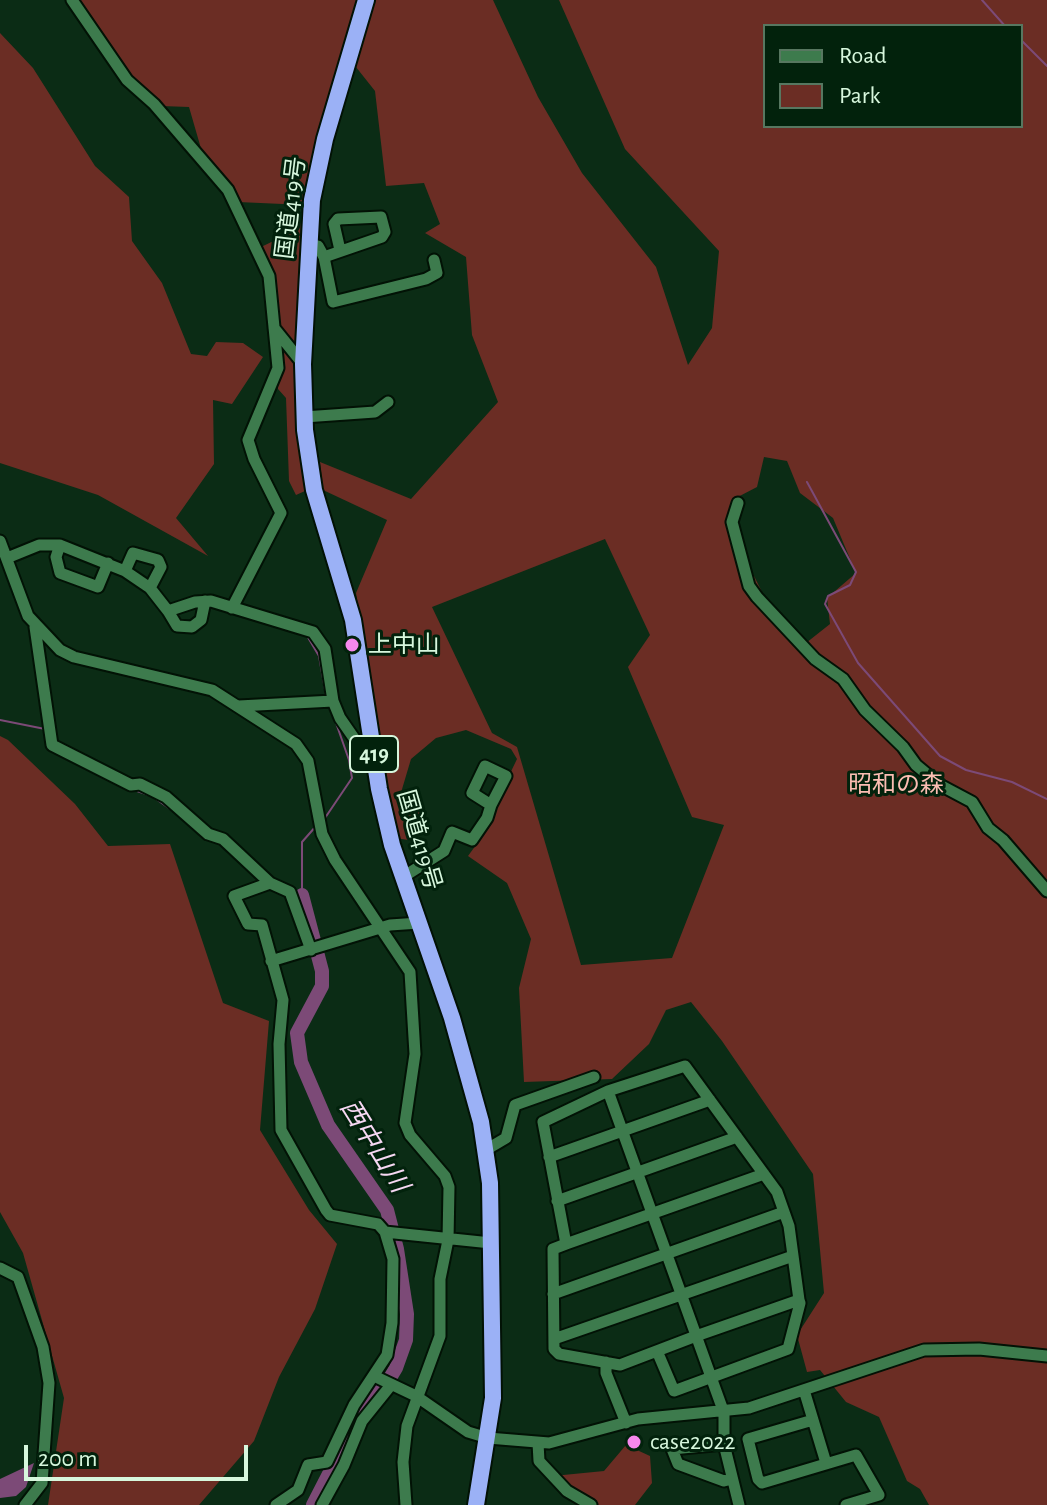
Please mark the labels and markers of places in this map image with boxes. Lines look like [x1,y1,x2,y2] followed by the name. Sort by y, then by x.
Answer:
[368,631,440,659] place label: 上中山
[343,636,361,654] marker: 上中山
[650,1428,735,1456] place label: case2022
[625,1433,643,1451] marker: case2022

